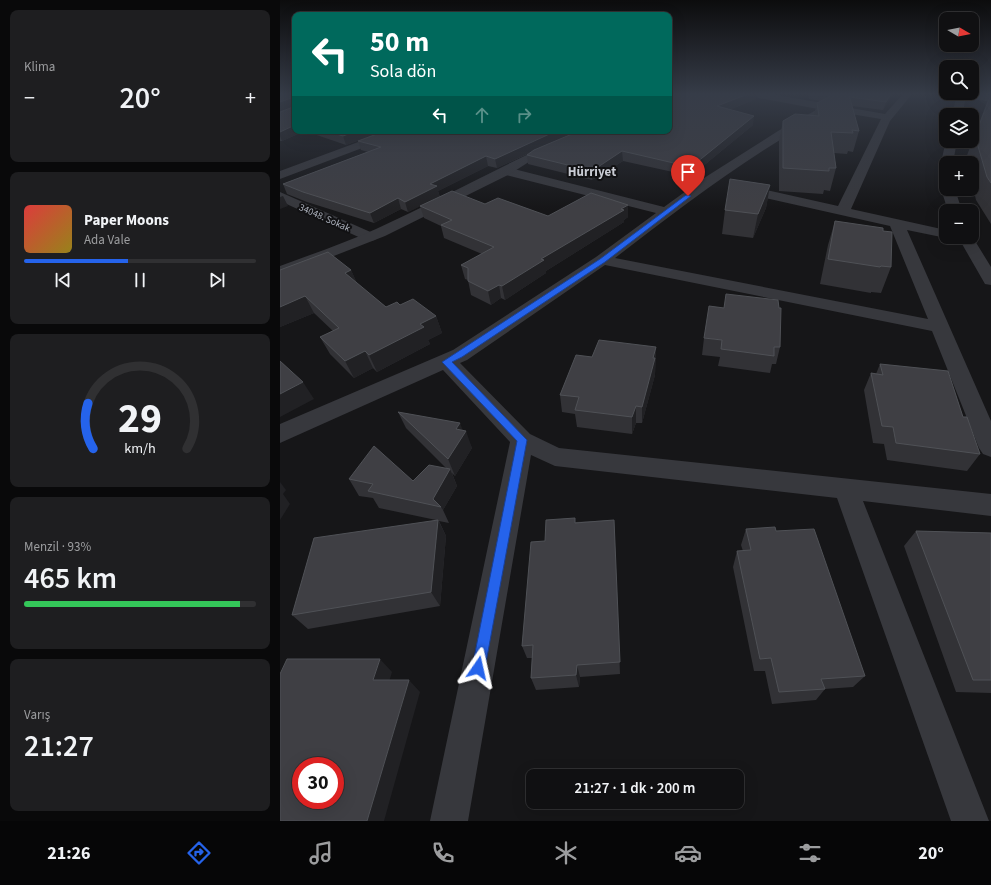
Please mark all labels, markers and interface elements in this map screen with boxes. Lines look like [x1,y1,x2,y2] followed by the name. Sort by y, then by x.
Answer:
[939,12,979,52] north arrow
[939,12,979,244] map controls
[370,22,429,62] text: 50 m
[304,28,356,80] icon: left
[24,58,55,76] text: Klima
[370,59,436,84] text: Sola dön
[939,60,979,100] button: search
[119,77,161,120] text: 20°
[24,82,35,114] text: −
[245,82,256,114] text: +
[429,104,451,126] icon: left
[471,104,493,126] icon: ahead
[513,104,535,126] icon: right
[939,108,979,148] button: layers
[671,155,705,196] pin
[939,156,979,196] button: +
[677,161,699,183] icon: arrive
[568,163,616,181] district label: Hürriyet
[297,200,353,235] street label: 34048. Sokak
[939,204,979,244] button: −
[84,210,169,231] text: Paper Moons
[84,231,130,249] text: Ada Vale
[52,269,74,291] icon: previous
[129,269,151,291] icon: pause
[206,269,228,291] icon: next
[118,388,162,448] text: 29
[124,437,156,458] text: km/h
[24,538,91,556] text: Menzil · 93%
[24,557,117,600] text: 465 km
[457,647,499,689] position arrow
[24,706,50,724] text: Varış
[24,725,94,768] text: 21:27
[292,757,344,809] speed limit sign: 30
[575,778,695,799] text: 21:27 · 1 dk · 200 m
[185,839,213,867] icon: directions
[307,839,335,867] icon: music
[429,839,457,867] icon: phone
[552,839,580,867] icon: climate
[674,839,702,867] icon: car
[796,839,824,867] icon: filters
[47,841,91,866] text: 21:26
[918,841,944,866] text: 20°

